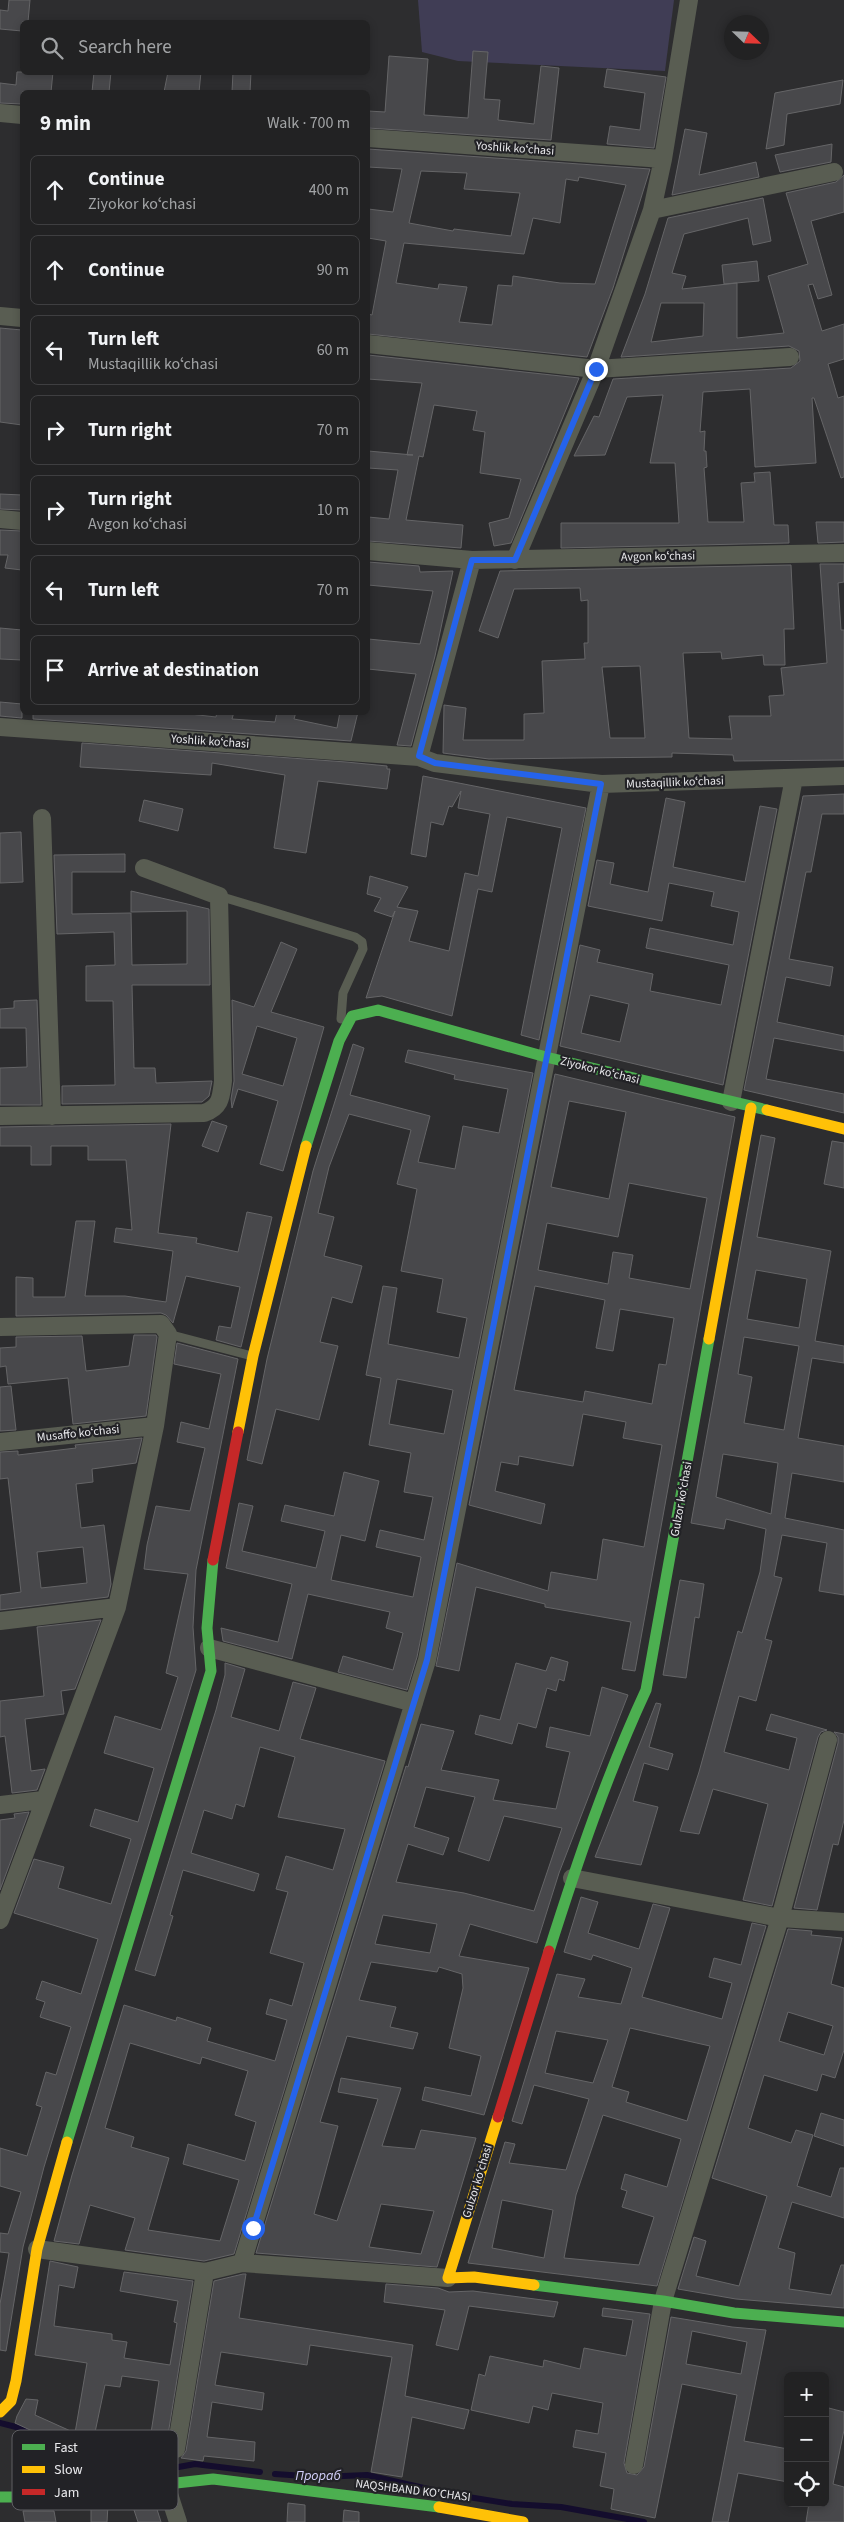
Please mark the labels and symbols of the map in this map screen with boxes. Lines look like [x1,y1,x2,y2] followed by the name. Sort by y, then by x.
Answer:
[724,15,769,60] north arrow
[474,137,555,160] street label: Yoshlik koʻchasi
[585,358,608,381] route end
[621,547,695,566] street label: Avgon koʻchasi
[169,730,250,753] street label: Yoshlik koʻchasi
[626,772,724,793] street label: Mustaqillik koʻchasi
[558,1052,641,1089] street label: Ziyokor koʻchasi
[36,1421,120,1446] street label: Musaffo koʻchasi
[667,1460,696,1538] street label: Gulzor koʻchasi
[458,2142,497,2220] street label: Gulzor koʻchasi
[242,2217,265,2240] route start
[12,2430,178,2510] legend
[54,2438,78,2458] text: Fast
[54,2460,83,2480] text: Slow
[295,2466,342,2486] water label: Прораб
[354,2475,471,2506] street label: NAQSHBAND KO'CHASI
[54,2483,79,2503] text: Jam

